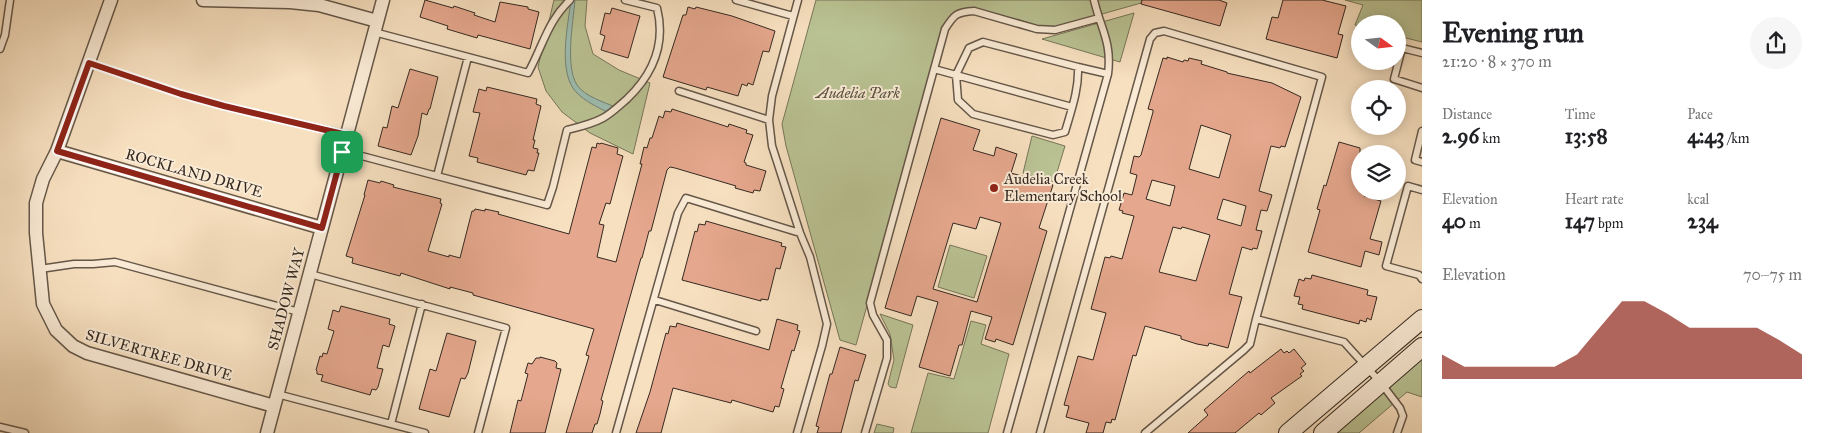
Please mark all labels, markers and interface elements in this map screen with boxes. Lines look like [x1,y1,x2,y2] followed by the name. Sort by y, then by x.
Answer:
[1351,15,1406,70] north arrow
[1351,15,1406,200] map controls
[1442,15,1584,50] text: Evening run
[1750,17,1802,69] button: share
[1442,52,1552,71] text: 21:20 · 8 × 370 m
[1351,80,1406,135] button: locate
[814,84,900,102] park label: Audelia Park
[1442,106,1492,123] text: Distance
[1565,106,1596,123] text: Time
[1687,106,1713,123] text: Pace
[1442,123,1479,149] text: 2.96
[1565,123,1608,149] text: 13:58
[1687,123,1724,149] text: 4:43
[1479,130,1500,147] text: km
[1724,130,1749,147] text: /km
[321,131,363,173] pin
[328,138,356,166] icon: arrive
[123,145,265,201] street label: ROCKLAND DRIVE
[1351,145,1406,200] button: layers
[1003,170,1123,205] place label: Audelia Creek Elementary School
[988,182,1000,194] marker: Audelia Creek Elementary School
[1442,191,1498,208] text: Elevation
[1565,191,1624,208] text: Heart rate
[1687,191,1709,208] text: kcal
[1442,208,1466,234] text: 40
[1565,208,1595,234] text: 147
[1687,208,1718,234] text: 234
[1466,215,1481,232] text: m
[1595,215,1623,232] text: bpm
[264,245,308,352] street label: SHADOW WAY
[1442,265,1506,284] text: Elevation
[1743,265,1802,284] text: 70–75 m
[84,325,235,385] street label: SILVERTREE DRIVE

